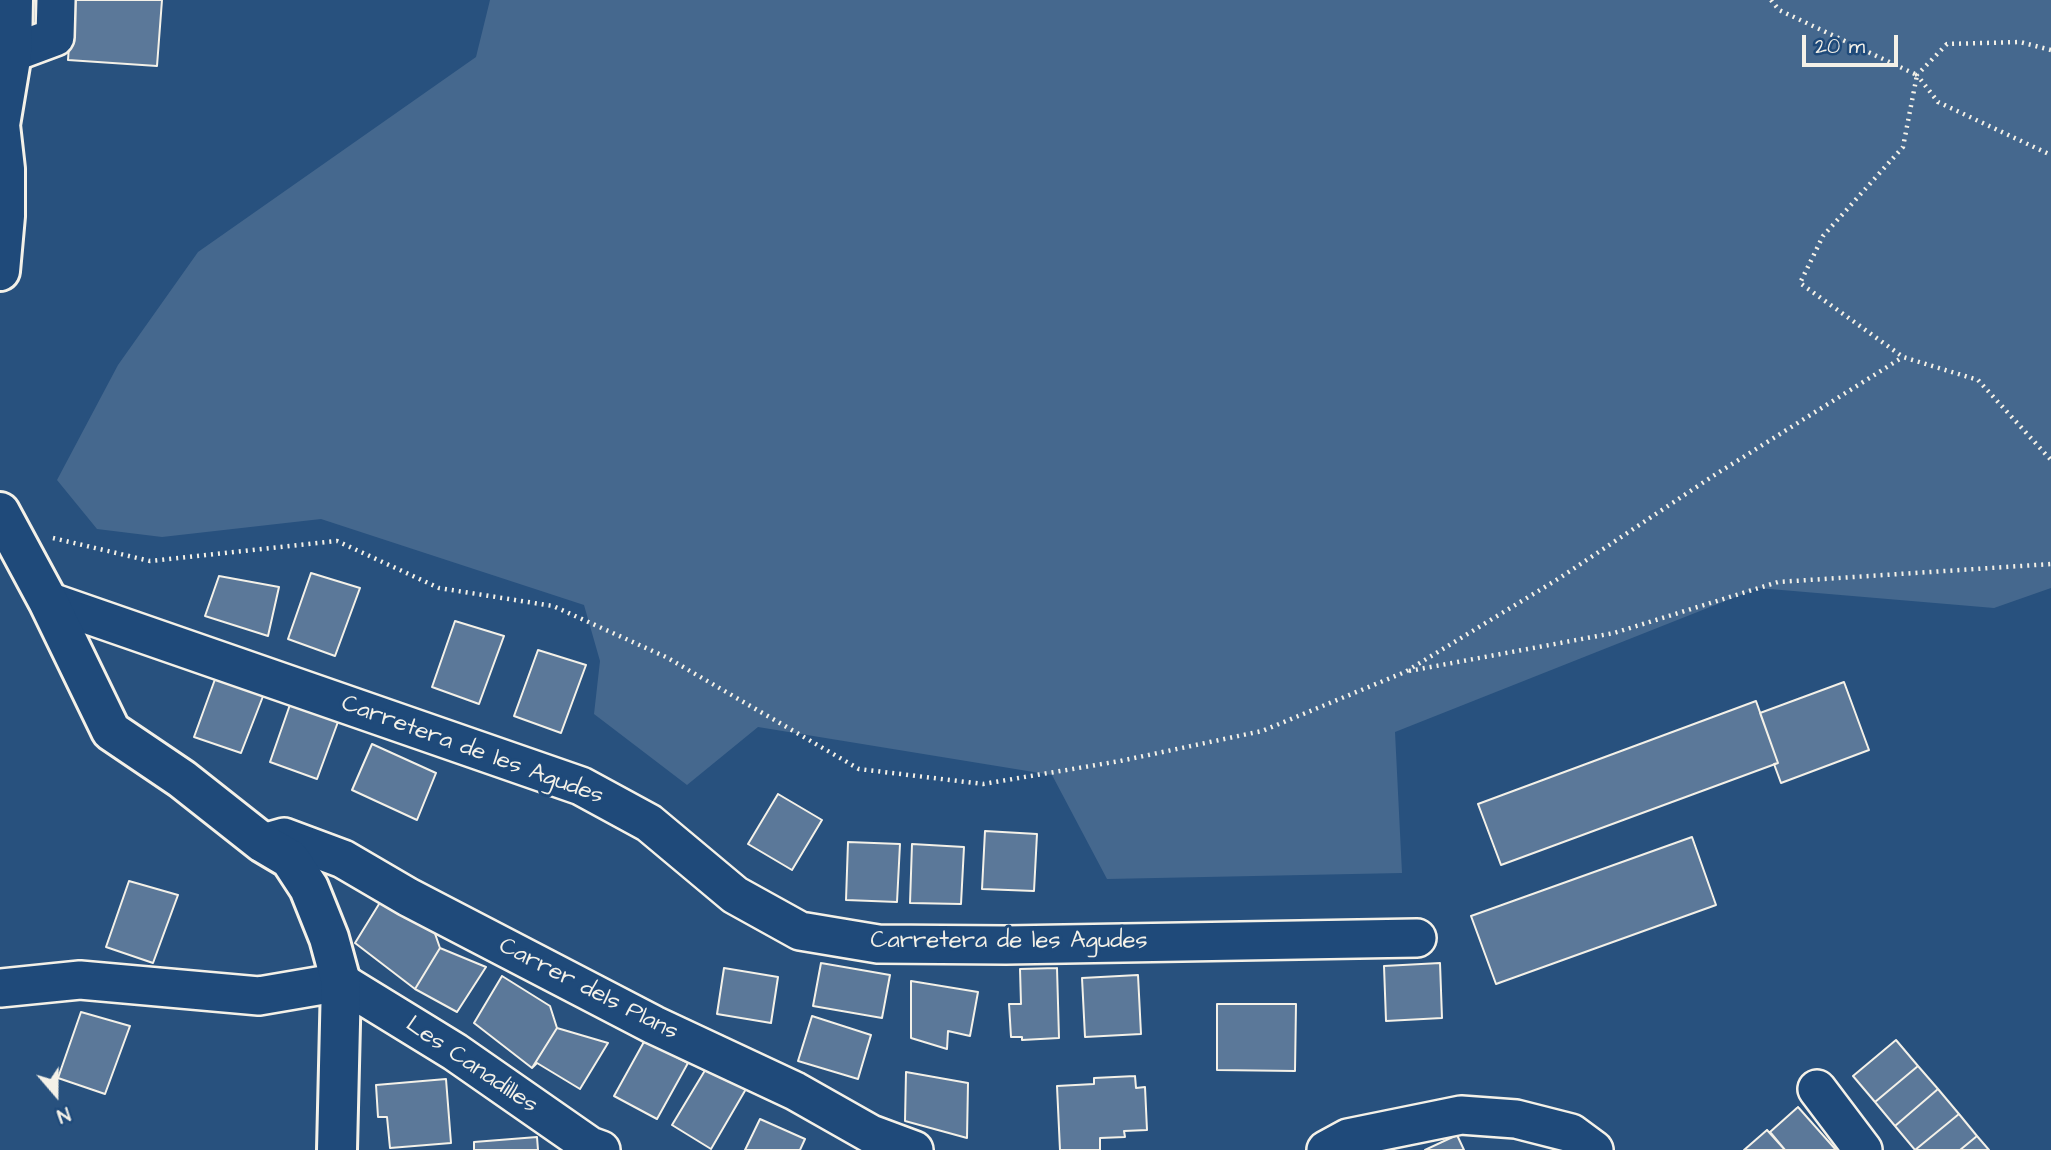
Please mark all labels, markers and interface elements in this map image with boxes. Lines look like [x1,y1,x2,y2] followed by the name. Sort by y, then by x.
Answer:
[1806,21,1902,65] scale bar
[1815,32,1865,61] text: 20 m
[337,690,607,812] street label: Carretera de les Agudes
[870,928,1148,956] street label: Carretera de les Agudes
[493,932,683,1048] street label: Carrer dels Plans
[399,1011,543,1121] street label: Les Canadilles
[21,1059,91,1129] north arrow
[53,1099,74,1129] text: N

